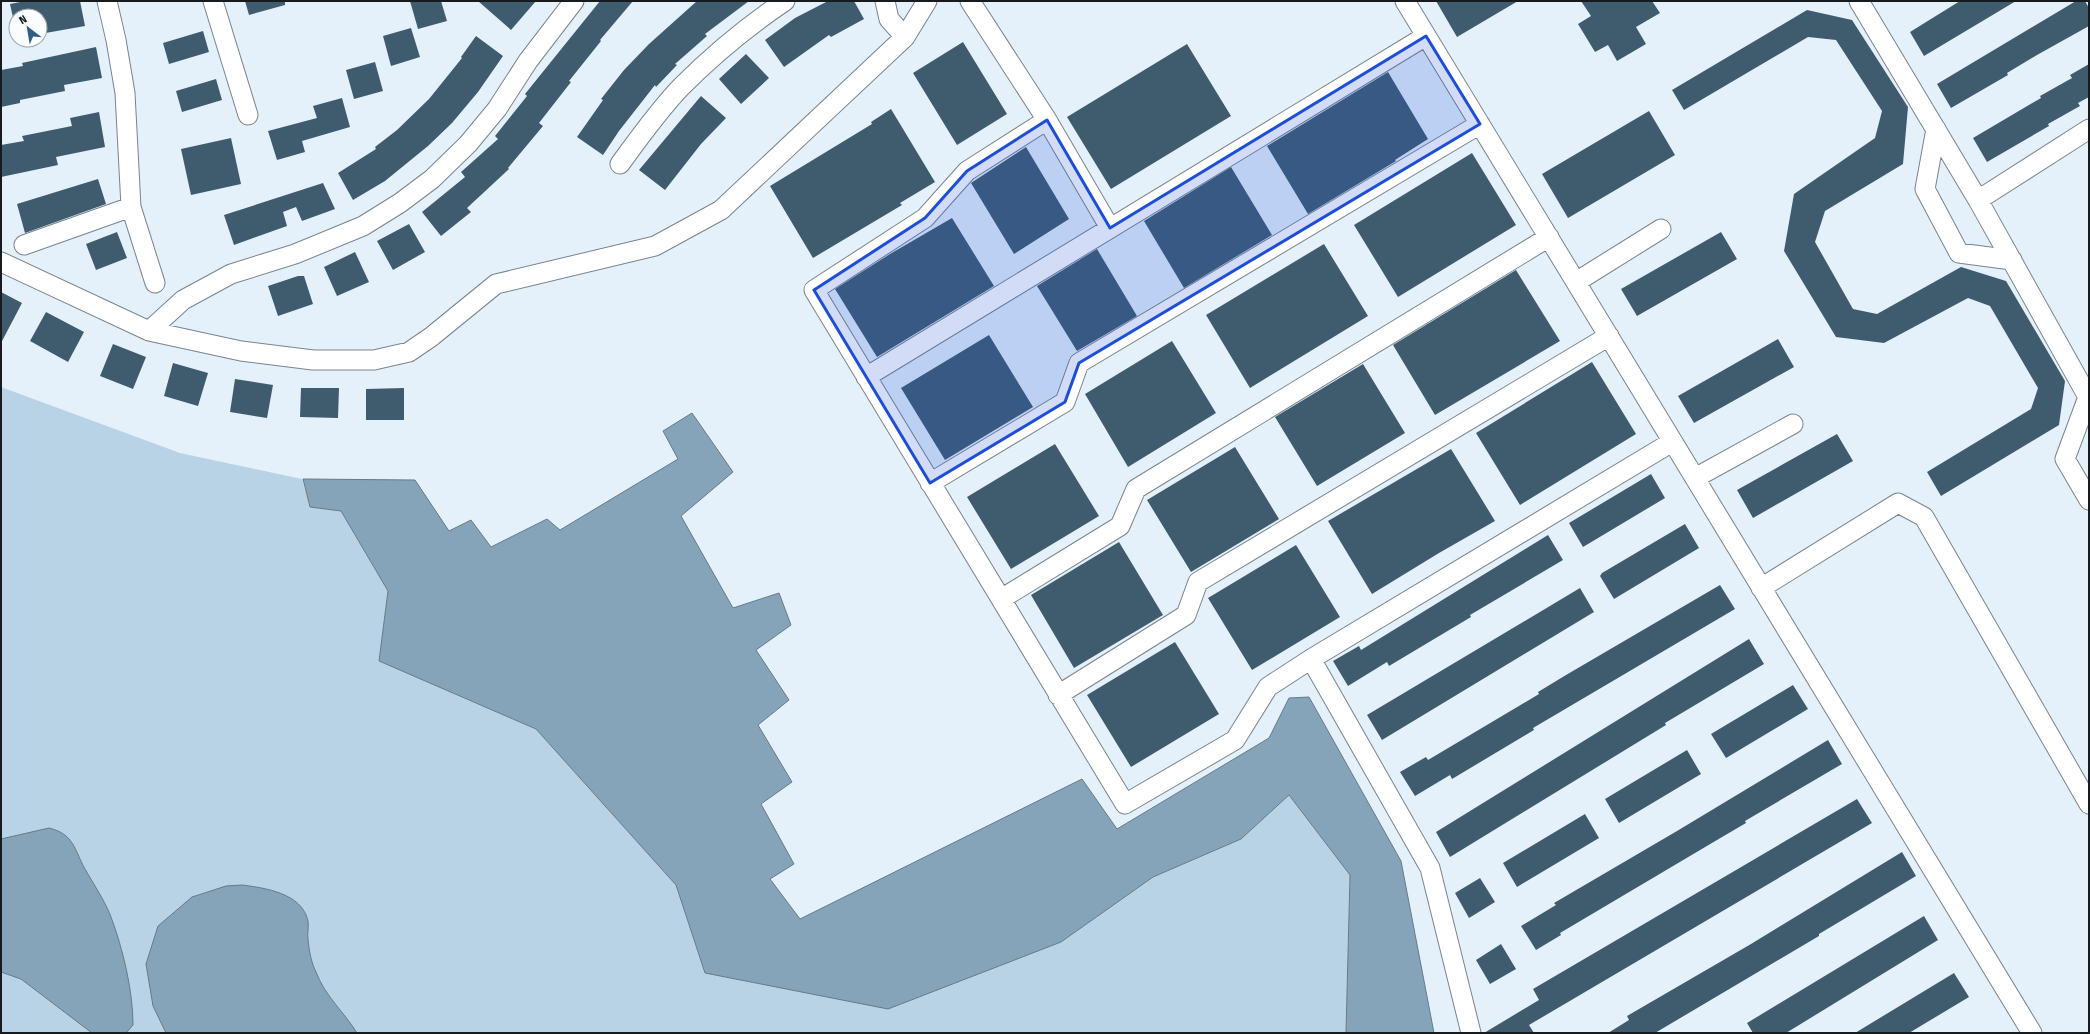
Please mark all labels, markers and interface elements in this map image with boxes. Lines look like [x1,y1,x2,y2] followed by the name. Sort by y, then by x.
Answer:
[8,8,48,48] north arrow
[17,13,29,27] text: N

